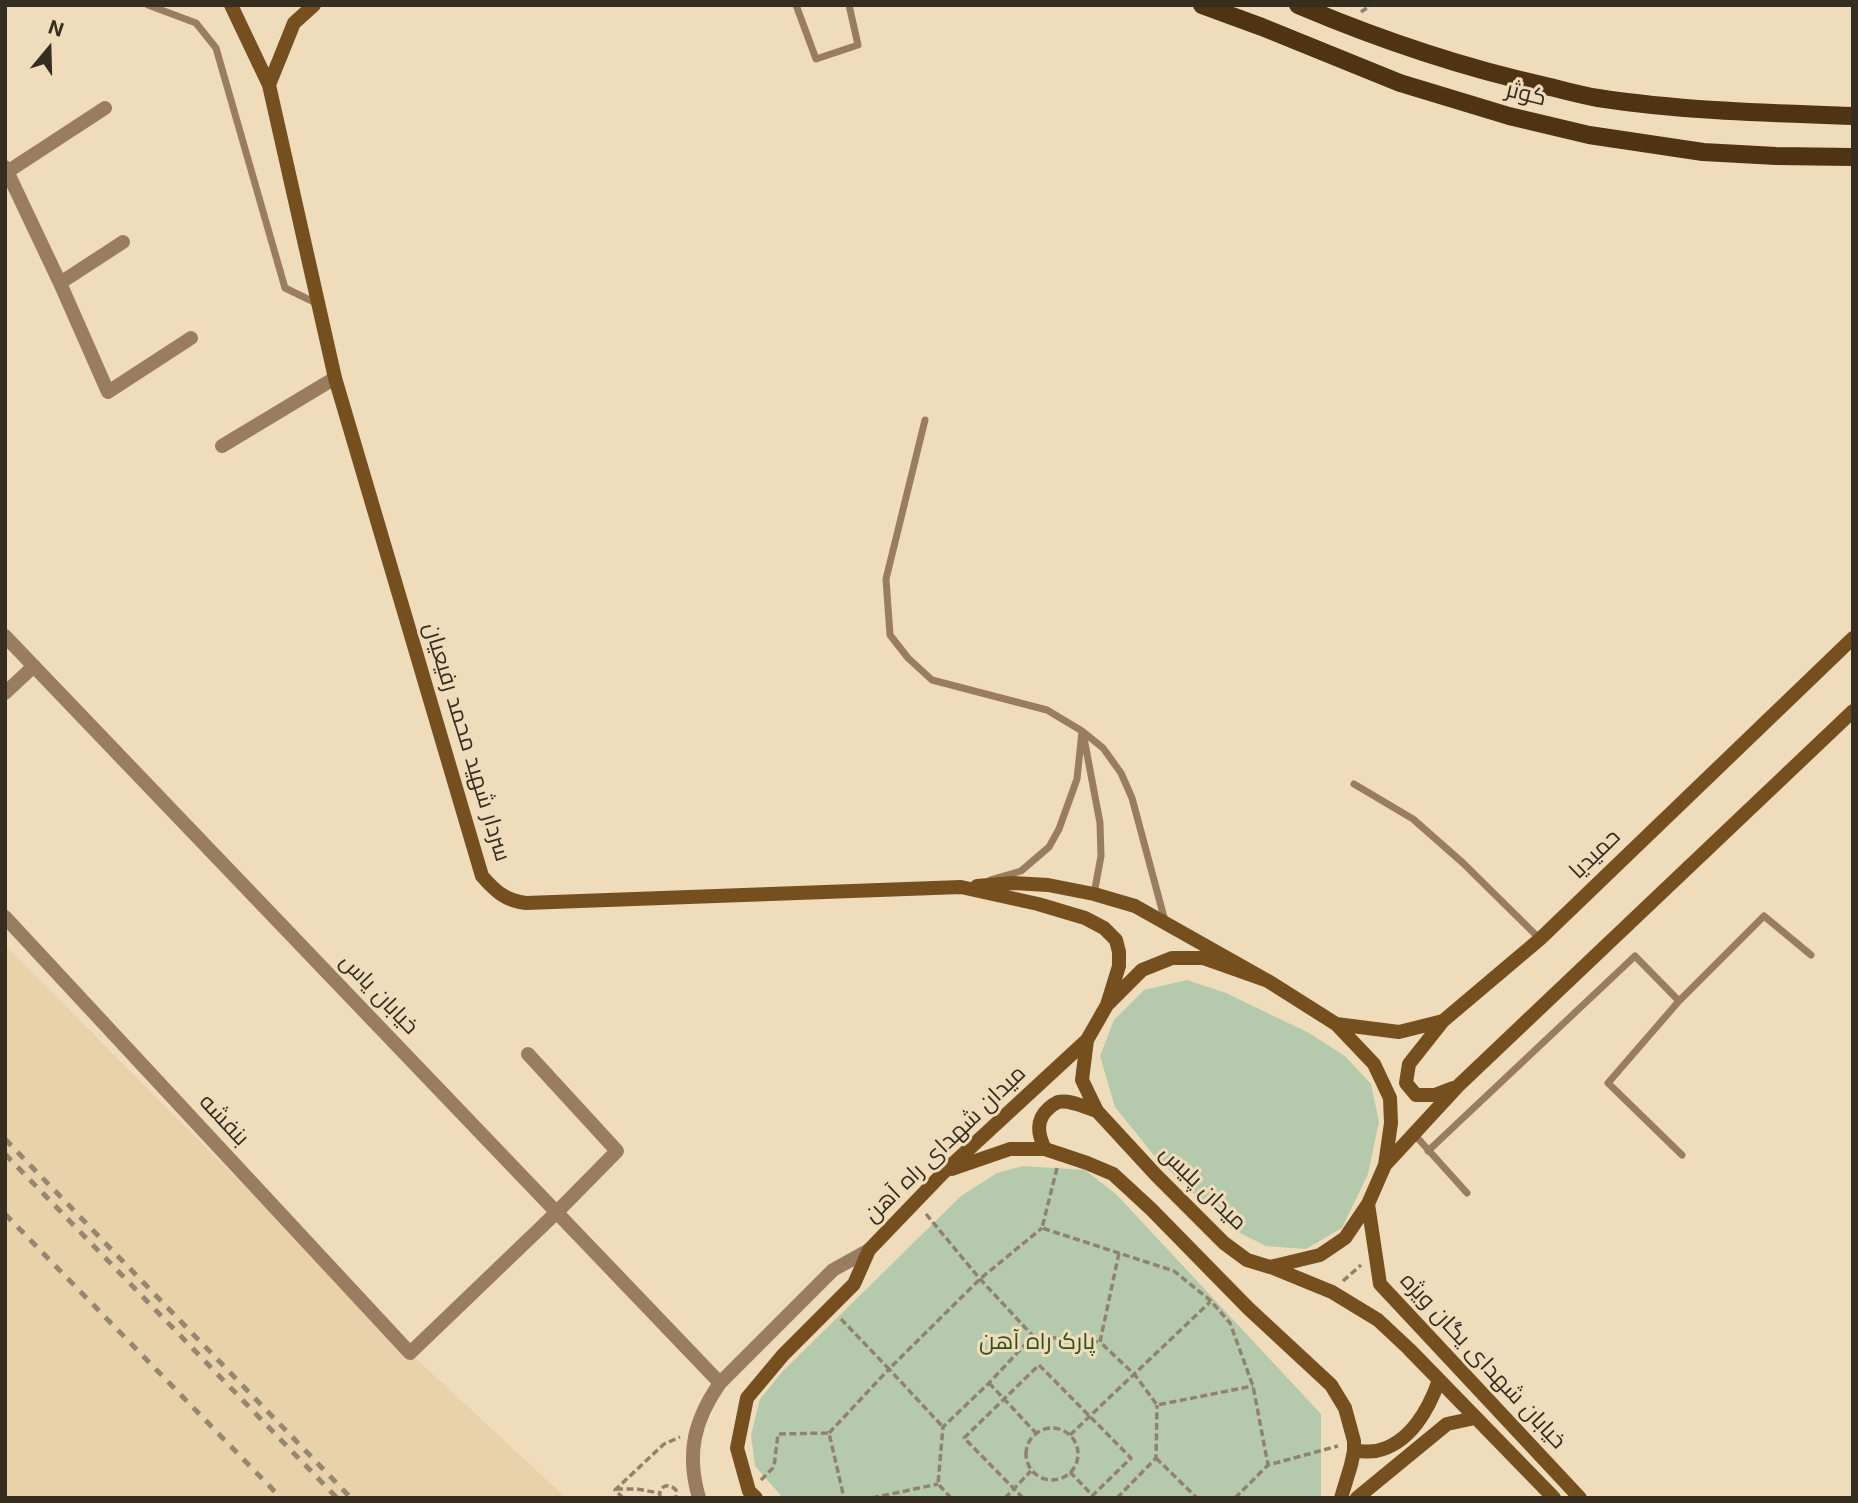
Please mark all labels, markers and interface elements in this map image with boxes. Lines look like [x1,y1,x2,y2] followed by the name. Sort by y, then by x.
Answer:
[14,14,84,84] north arrow
[45,15,67,42] text: N
[1503,76,1549,112] street label: کوثر
[418,619,516,865] street label: سردار شهید محمد رفیعیان
[1564,823,1626,885] street label: حمیدیا
[334,948,424,1040] street label: خیابان یاس
[858,1060,1032,1228] street label: میدان شهدای راه آهن
[193,1088,255,1152] street label: بنفشه
[1154,1140,1252,1236] street label: میدان پلیس
[1394,1267,1572,1455] street label: خیابان شهدای یگان ویژه
[979,1328,1095,1356] park label: پارک راه آهن

